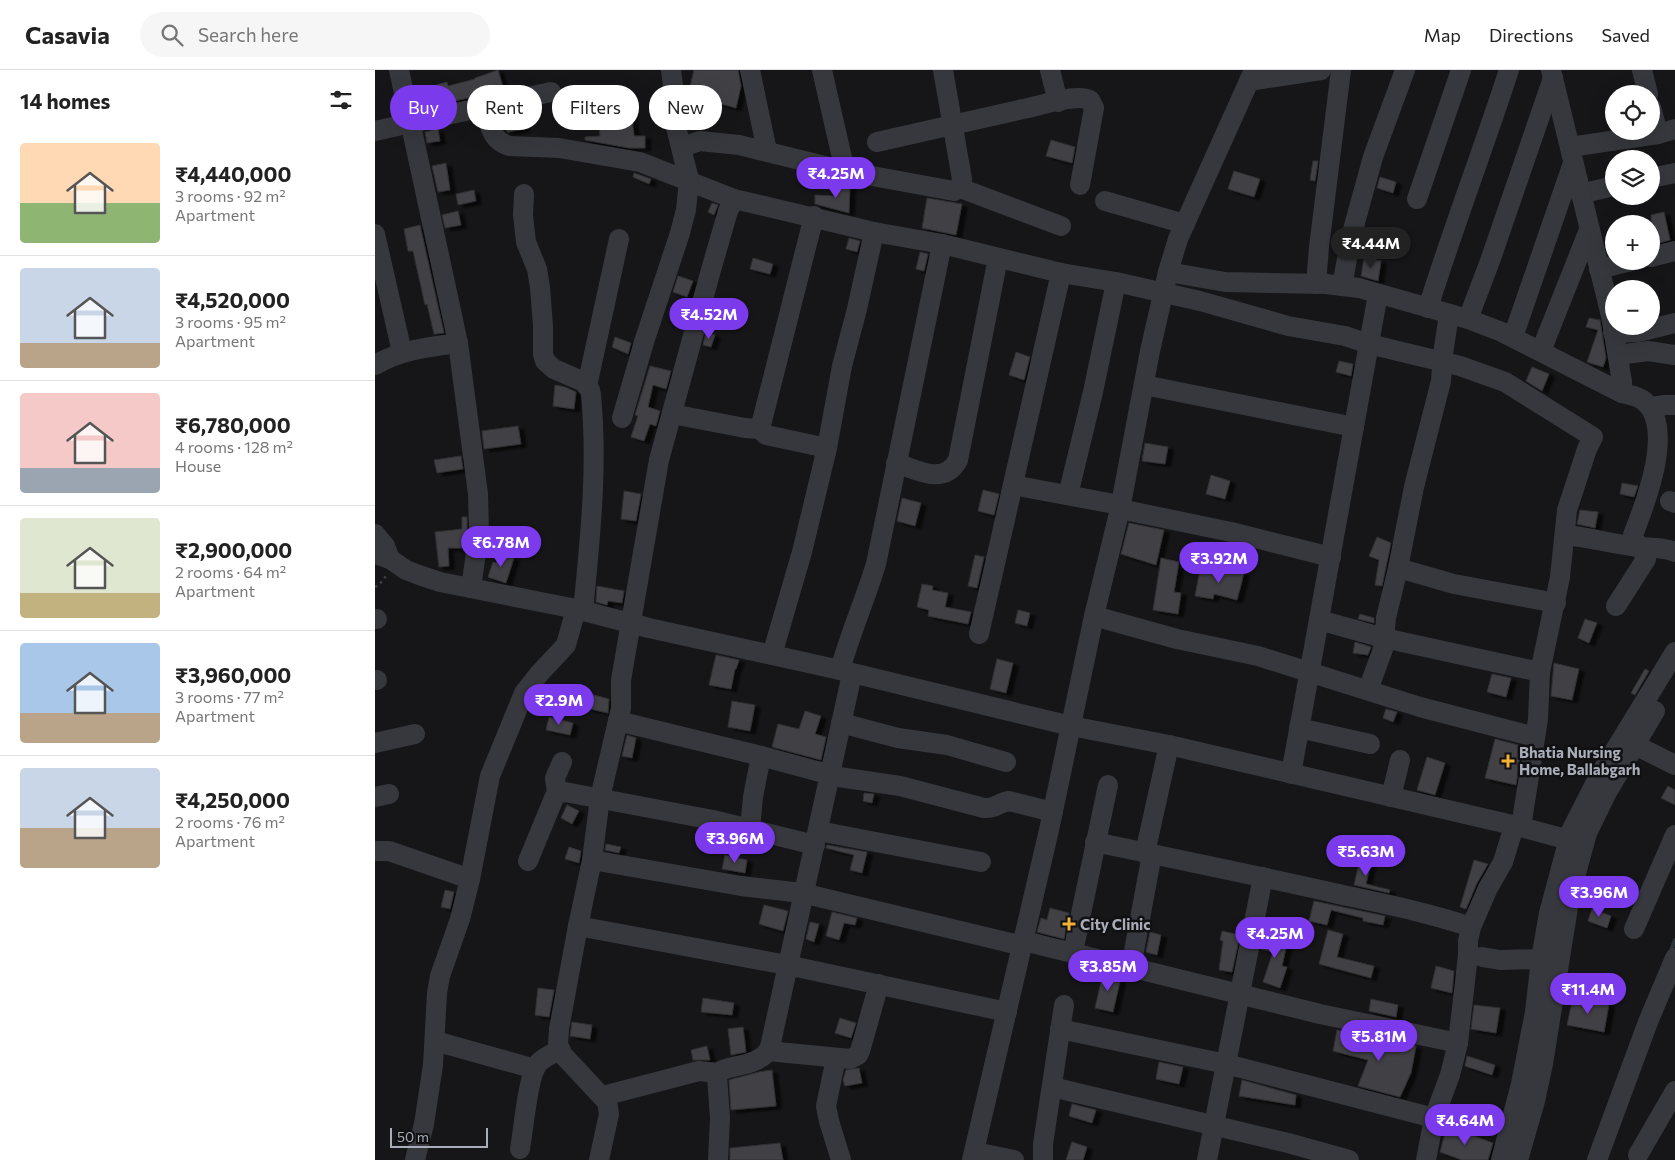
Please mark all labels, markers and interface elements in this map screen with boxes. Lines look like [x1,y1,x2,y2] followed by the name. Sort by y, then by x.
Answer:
[140,12,490,57] search box
[25,20,110,49] text: Casavia
[158,21,186,49] icon: search
[198,23,298,46] text: Search here
[1424,24,1461,46] text: Map
[1489,24,1573,46] text: Directions
[1601,24,1650,46] text: Saved
[390,85,457,130] chip: Buy
[467,85,542,130] chip: Rent
[552,85,639,130] chip: Filters
[649,85,722,130] chip: New
[1605,85,1660,335] map controls
[1605,85,1660,140] button: locate
[327,86,355,114] icon: filters
[20,88,110,113] text: 14 homes
[1605,150,1660,205] button: layers
[795,156,877,199] pin: ₹4.25M
[175,161,291,186] text: ₹4,440,000
[60,163,120,223] icon: home
[807,163,865,182] text: ₹4.25M
[175,186,286,205] text: 3 rooms · 92 m²
[175,205,255,224] text: Apartment
[1605,215,1660,270] button: +
[1330,226,1412,269] pin: ₹4.44M
[1342,233,1400,252] text: ₹4.44M
[1605,280,1660,335] button: −
[175,287,290,312] text: ₹4,520,000
[60,288,120,348] icon: home
[668,298,750,340] pin: ₹4.52M
[680,304,738,323] text: ₹4.52M
[175,312,286,331] text: 3 rooms · 95 m²
[175,331,255,350] text: Apartment
[175,412,291,437] text: ₹6,780,000
[60,413,120,473] icon: home
[175,437,293,456] text: 4 rooms · 128 m²
[175,456,221,475] text: House
[460,526,542,568] pin: ₹6.78M
[472,532,530,551] text: ₹6.78M
[175,537,292,562] text: ₹2,900,000
[60,538,120,598] icon: home
[1178,542,1260,584] pin: ₹3.92M
[1190,548,1248,567] text: ₹3.92M
[175,562,286,581] text: 2 rooms · 64 m²
[175,581,255,600] text: Apartment
[175,662,291,687] text: ₹3,960,000
[60,663,120,723] icon: home
[524,684,594,726] pin: ₹2.9M
[175,687,284,706] text: 3 rooms · 77 m²
[535,690,583,709] text: ₹2.9M
[175,706,255,725] text: Apartment
[1519,743,1641,778] place label: Bhatia Nursing Home, Ballabgarh
[1501,754,1515,768] marker: Bhatia Nursing Home, Ballabgarh
[175,787,290,812] text: ₹4,250,000
[60,788,120,848] icon: home
[175,812,285,831] text: 2 rooms · 76 m²
[694,822,776,864] pin: ₹3.96M
[706,828,764,847] text: ₹3.96M
[175,831,255,850] text: Apartment
[1325,834,1407,877] pin: ₹5.63M
[1337,841,1395,860] text: ₹5.63M
[1558,876,1640,918] pin: ₹3.96M
[1570,882,1628,901] text: ₹3.96M
[1080,915,1151,933] place label: City Clinic
[1234,916,1316,959] pin: ₹4.25M
[1062,917,1076,931] marker: City Clinic
[1246,923,1304,942] text: ₹4.25M
[1067,950,1149,992] pin: ₹3.85M
[1079,956,1137,975] text: ₹3.85M
[1547,972,1629,1015] pin: ₹11.4M
[1561,979,1615,998] text: ₹11.4M
[1338,1020,1420,1062] pin: ₹5.81M
[1351,1026,1407,1045] text: ₹5.81M
[1424,1104,1506,1146] pin: ₹4.64M
[1436,1110,1494,1129] text: ₹4.64M
[390,1125,487,1148] scale bar
[397,1128,429,1145] text: 50 m

